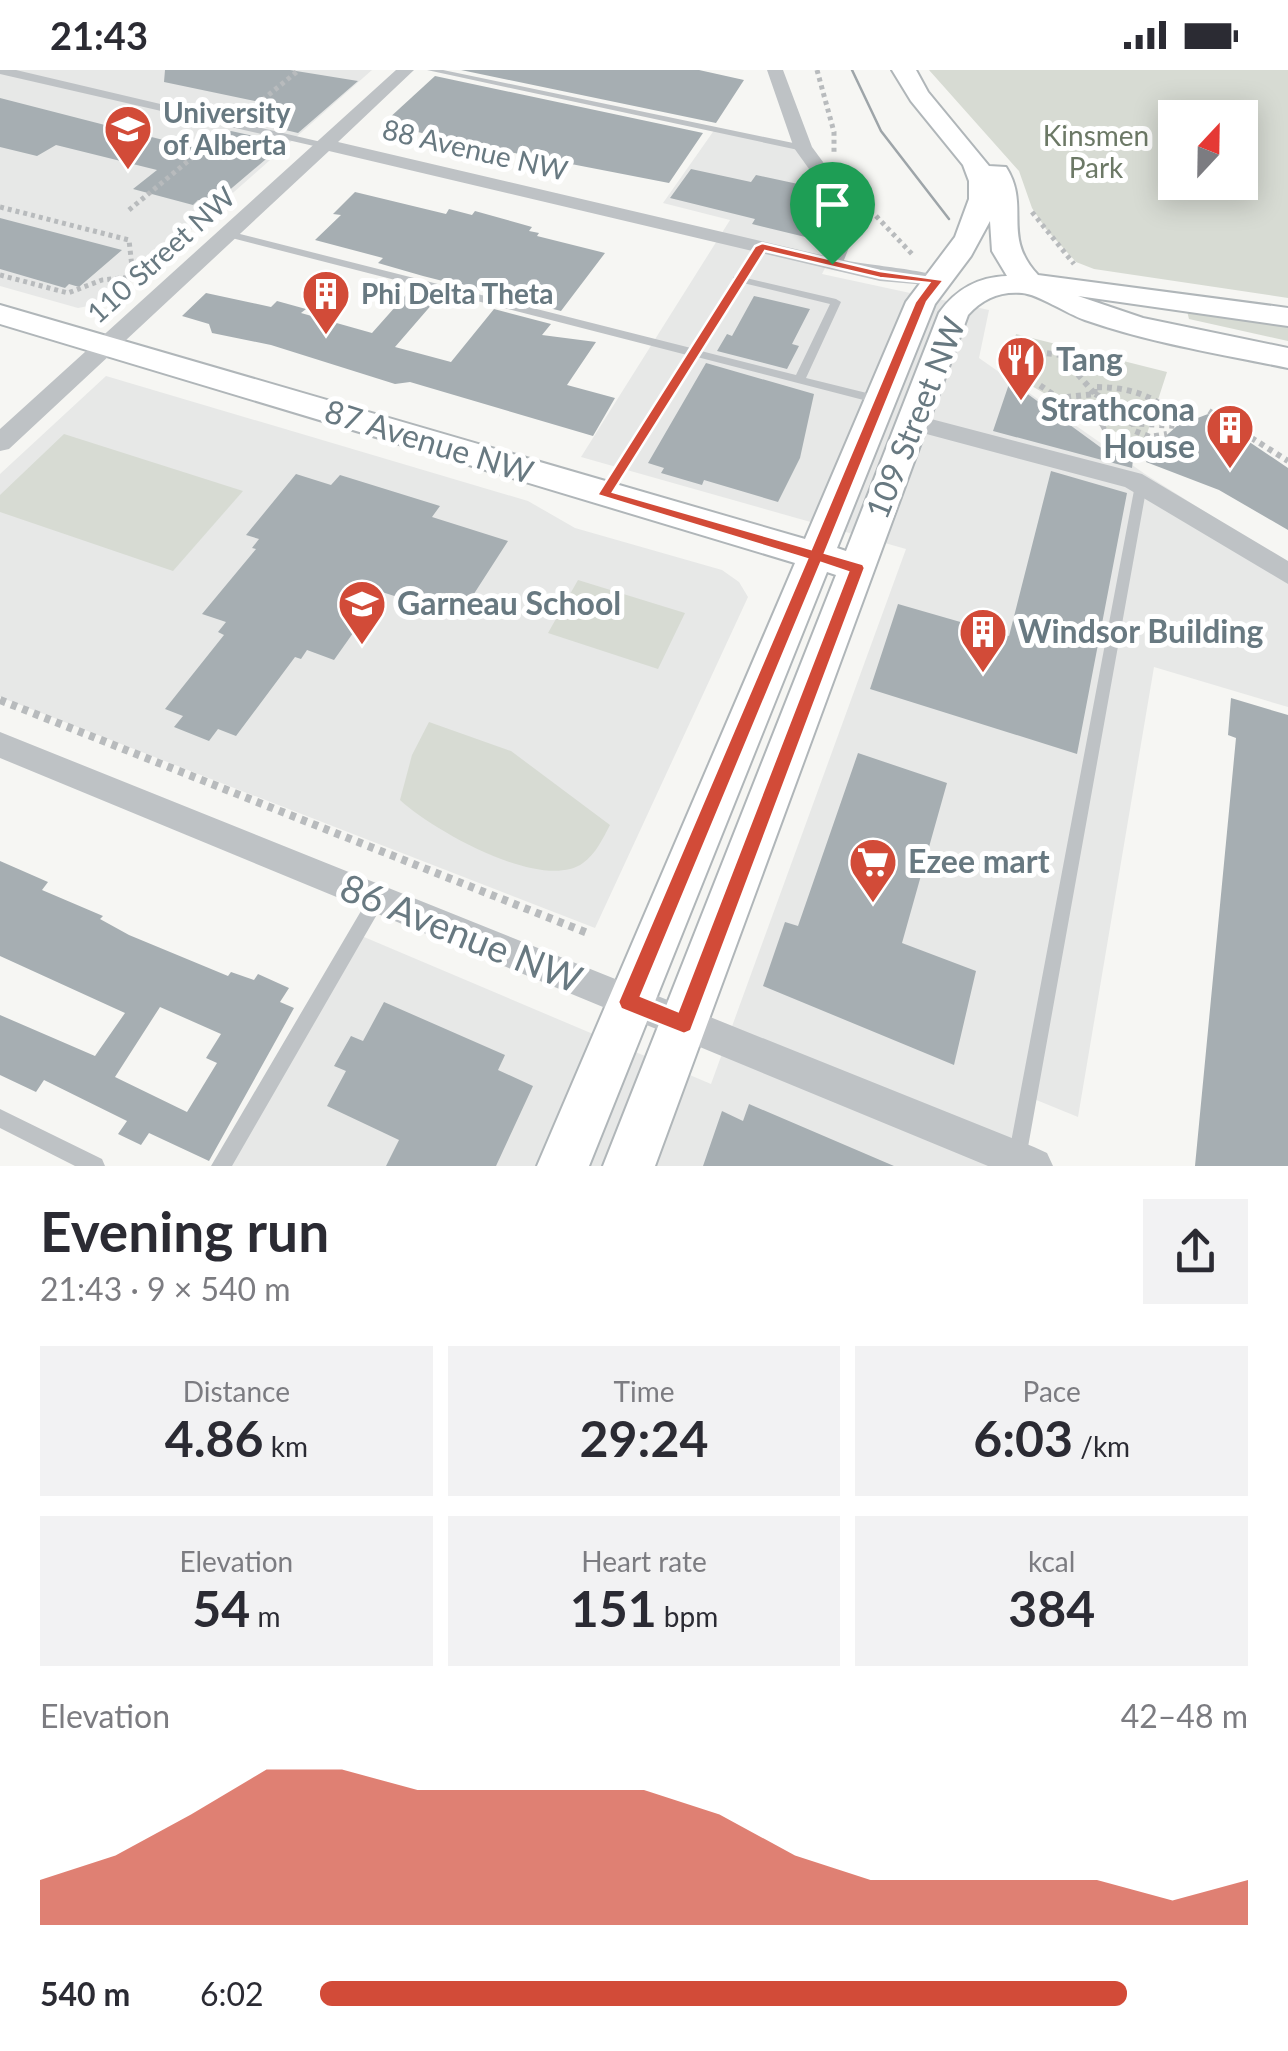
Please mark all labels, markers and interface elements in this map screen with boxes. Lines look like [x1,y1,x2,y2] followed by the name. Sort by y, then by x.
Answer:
[50,12,148,58] text: 21:43
[163,95,291,161] place label: University of Alberta
[1158,100,1258,200] north arrow
[1158,100,1258,200] map controls
[102,103,154,171] school or university icon: University of Alberta
[379,111,571,187] street label: 88 Avenue NW
[1043,118,1149,184] park label: Kinsmen Park
[790,162,875,265] pin
[805,177,860,232] icon: arrive
[79,179,241,330] street label: 110 Street NW
[300,268,352,336] building icon: Phi Delta Theta
[361,276,553,310] place label: Phi Delta Theta
[856,311,973,524] street label: 109 Street NW
[995,334,1047,402] restaurant icon: Tang
[1056,339,1123,378] place label: Tang
[1041,389,1195,465] place label: Strathcona House
[320,390,538,491] street label: 87 Avenue NW
[1204,402,1256,470] building icon: Strathcona House
[336,578,388,646] school or university icon: Garneau School
[397,583,621,622] place label: Garneau School
[957,606,1009,674] building icon: Windsor Building
[1018,611,1264,650] place label: Windsor Building
[847,836,899,904] supermarket icon: Ezee mart
[908,841,1050,880] place label: Ezee mart
[334,863,589,1002] street label: 86 Avenue NW
[40,1198,329,1264] text: Evening run
[1143,1199,1248,1304] button: share
[40,1269,291,1308] text: 21:43 · 9 × 540 m
[183,1374,290,1408] text: Distance
[614,1374,674,1408] text: Time
[1023,1374,1081,1408] text: Pace
[165,1408,264,1468] text: 4.86
[580,1408,708,1468] text: 29:24
[973,1408,1073,1468] text: 6:03
[264,1429,308,1463] text: km
[1073,1429,1130,1463] text: /km
[179,1544,293,1578] text: Elevation
[581,1544,707,1578] text: Heart rate
[1028,1544,1075,1578] text: kcal
[192,1578,250,1638] text: 54
[570,1578,657,1638] text: 151
[1008,1578,1095,1638] text: 384
[250,1599,280,1633] text: m
[657,1599,718,1633] text: bpm
[40,1696,170,1735] text: Elevation
[1121,1696,1248,1735] text: 42–48 m
[40,1974,130,2013] text: 540 m
[200,1974,264,2013] text: 6:02

